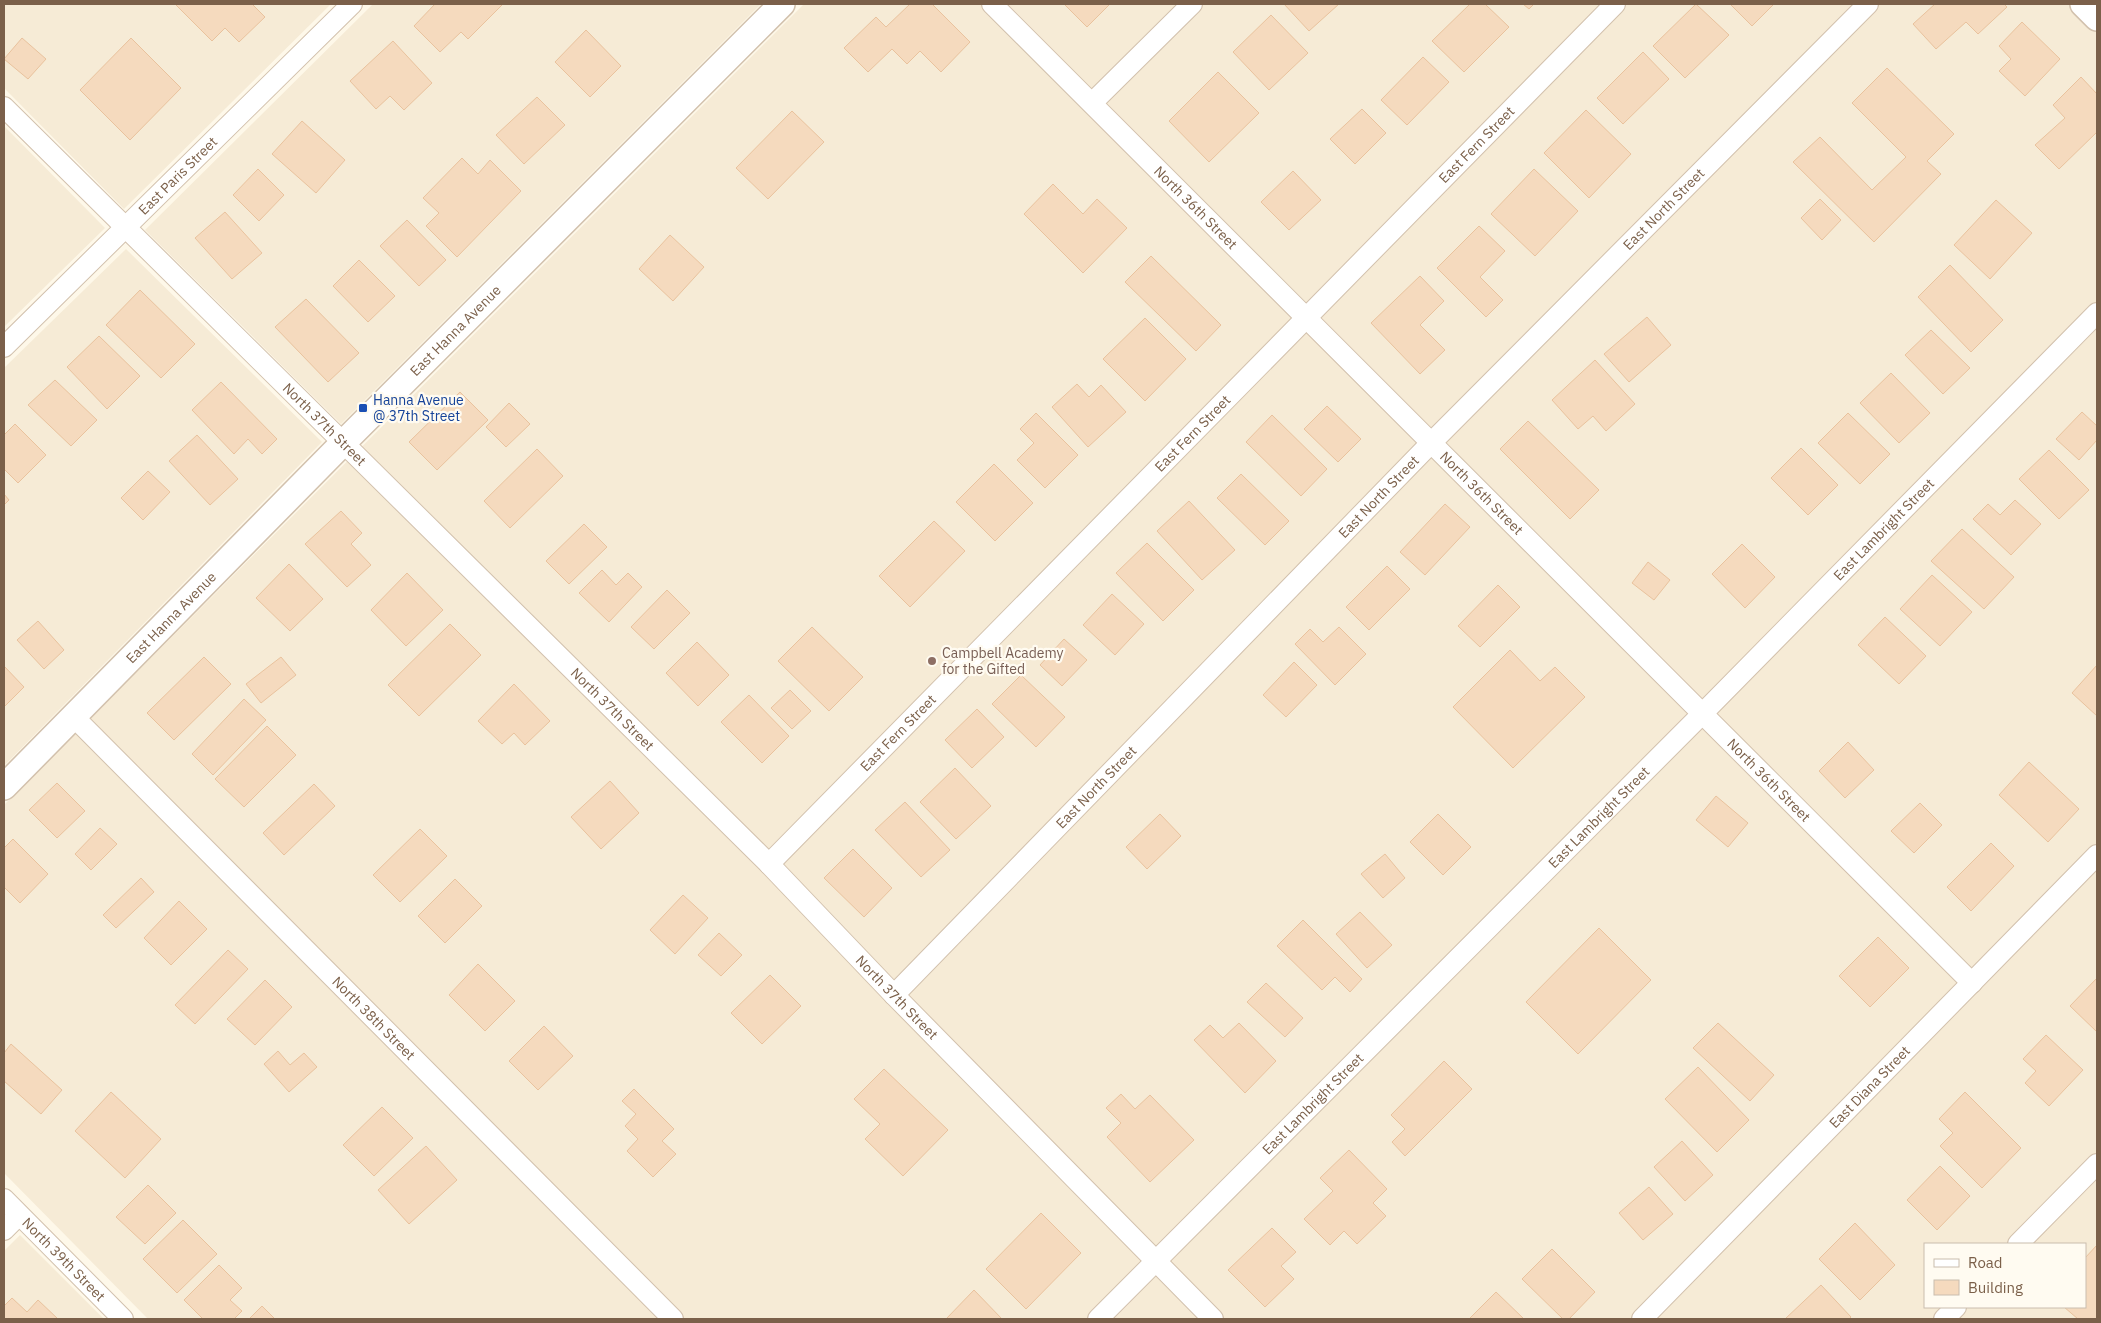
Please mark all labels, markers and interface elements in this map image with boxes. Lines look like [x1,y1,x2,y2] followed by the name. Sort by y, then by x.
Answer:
[1435,102,1518,187] street label: East Fern Street
[135,133,221,219] street label: East Paris Street
[1150,162,1241,253] street label: North 36th Street
[1619,164,1708,254] street label: East North Street
[406,281,505,380] street label: East Hanna Avenue
[279,379,370,470] street label: North 37th Street
[373,391,464,425] place label: Hanna Avenue @ 37th Street
[1151,391,1234,476] street label: East Fern Street
[357,402,369,414] marker: Hanna Avenue @ 37th Street
[1436,448,1527,539] street label: North 36th Street
[1334,452,1423,542] street label: East North Street
[1830,475,1938,584] street label: East Lambright Street
[122,568,220,667] street label: East Hanna Avenue
[942,644,1064,678] place label: Campbell Academy for the Gifted
[926,655,938,667] marker: Campbell Academy for the Gifted
[567,664,658,754] street label: North 37th Street
[856,691,940,775] street label: East Fern Street
[1723,735,1814,826] street label: North 36th Street
[1052,742,1140,832] street label: East North Street
[1544,763,1653,872] street label: East Lambright Street
[852,951,942,1043] street label: North 37th Street
[328,973,419,1064] street label: North 38th Street
[1825,1042,1914,1132] street label: East Diana Street
[1258,1049,1367,1158] street label: East Lambright Street
[19,1214,109,1305] street label: North 39th Street
[1924,1243,2086,1308] legend
[1968,1253,2003,1272] text: Road
[1968,1278,2023,1297] text: Building

